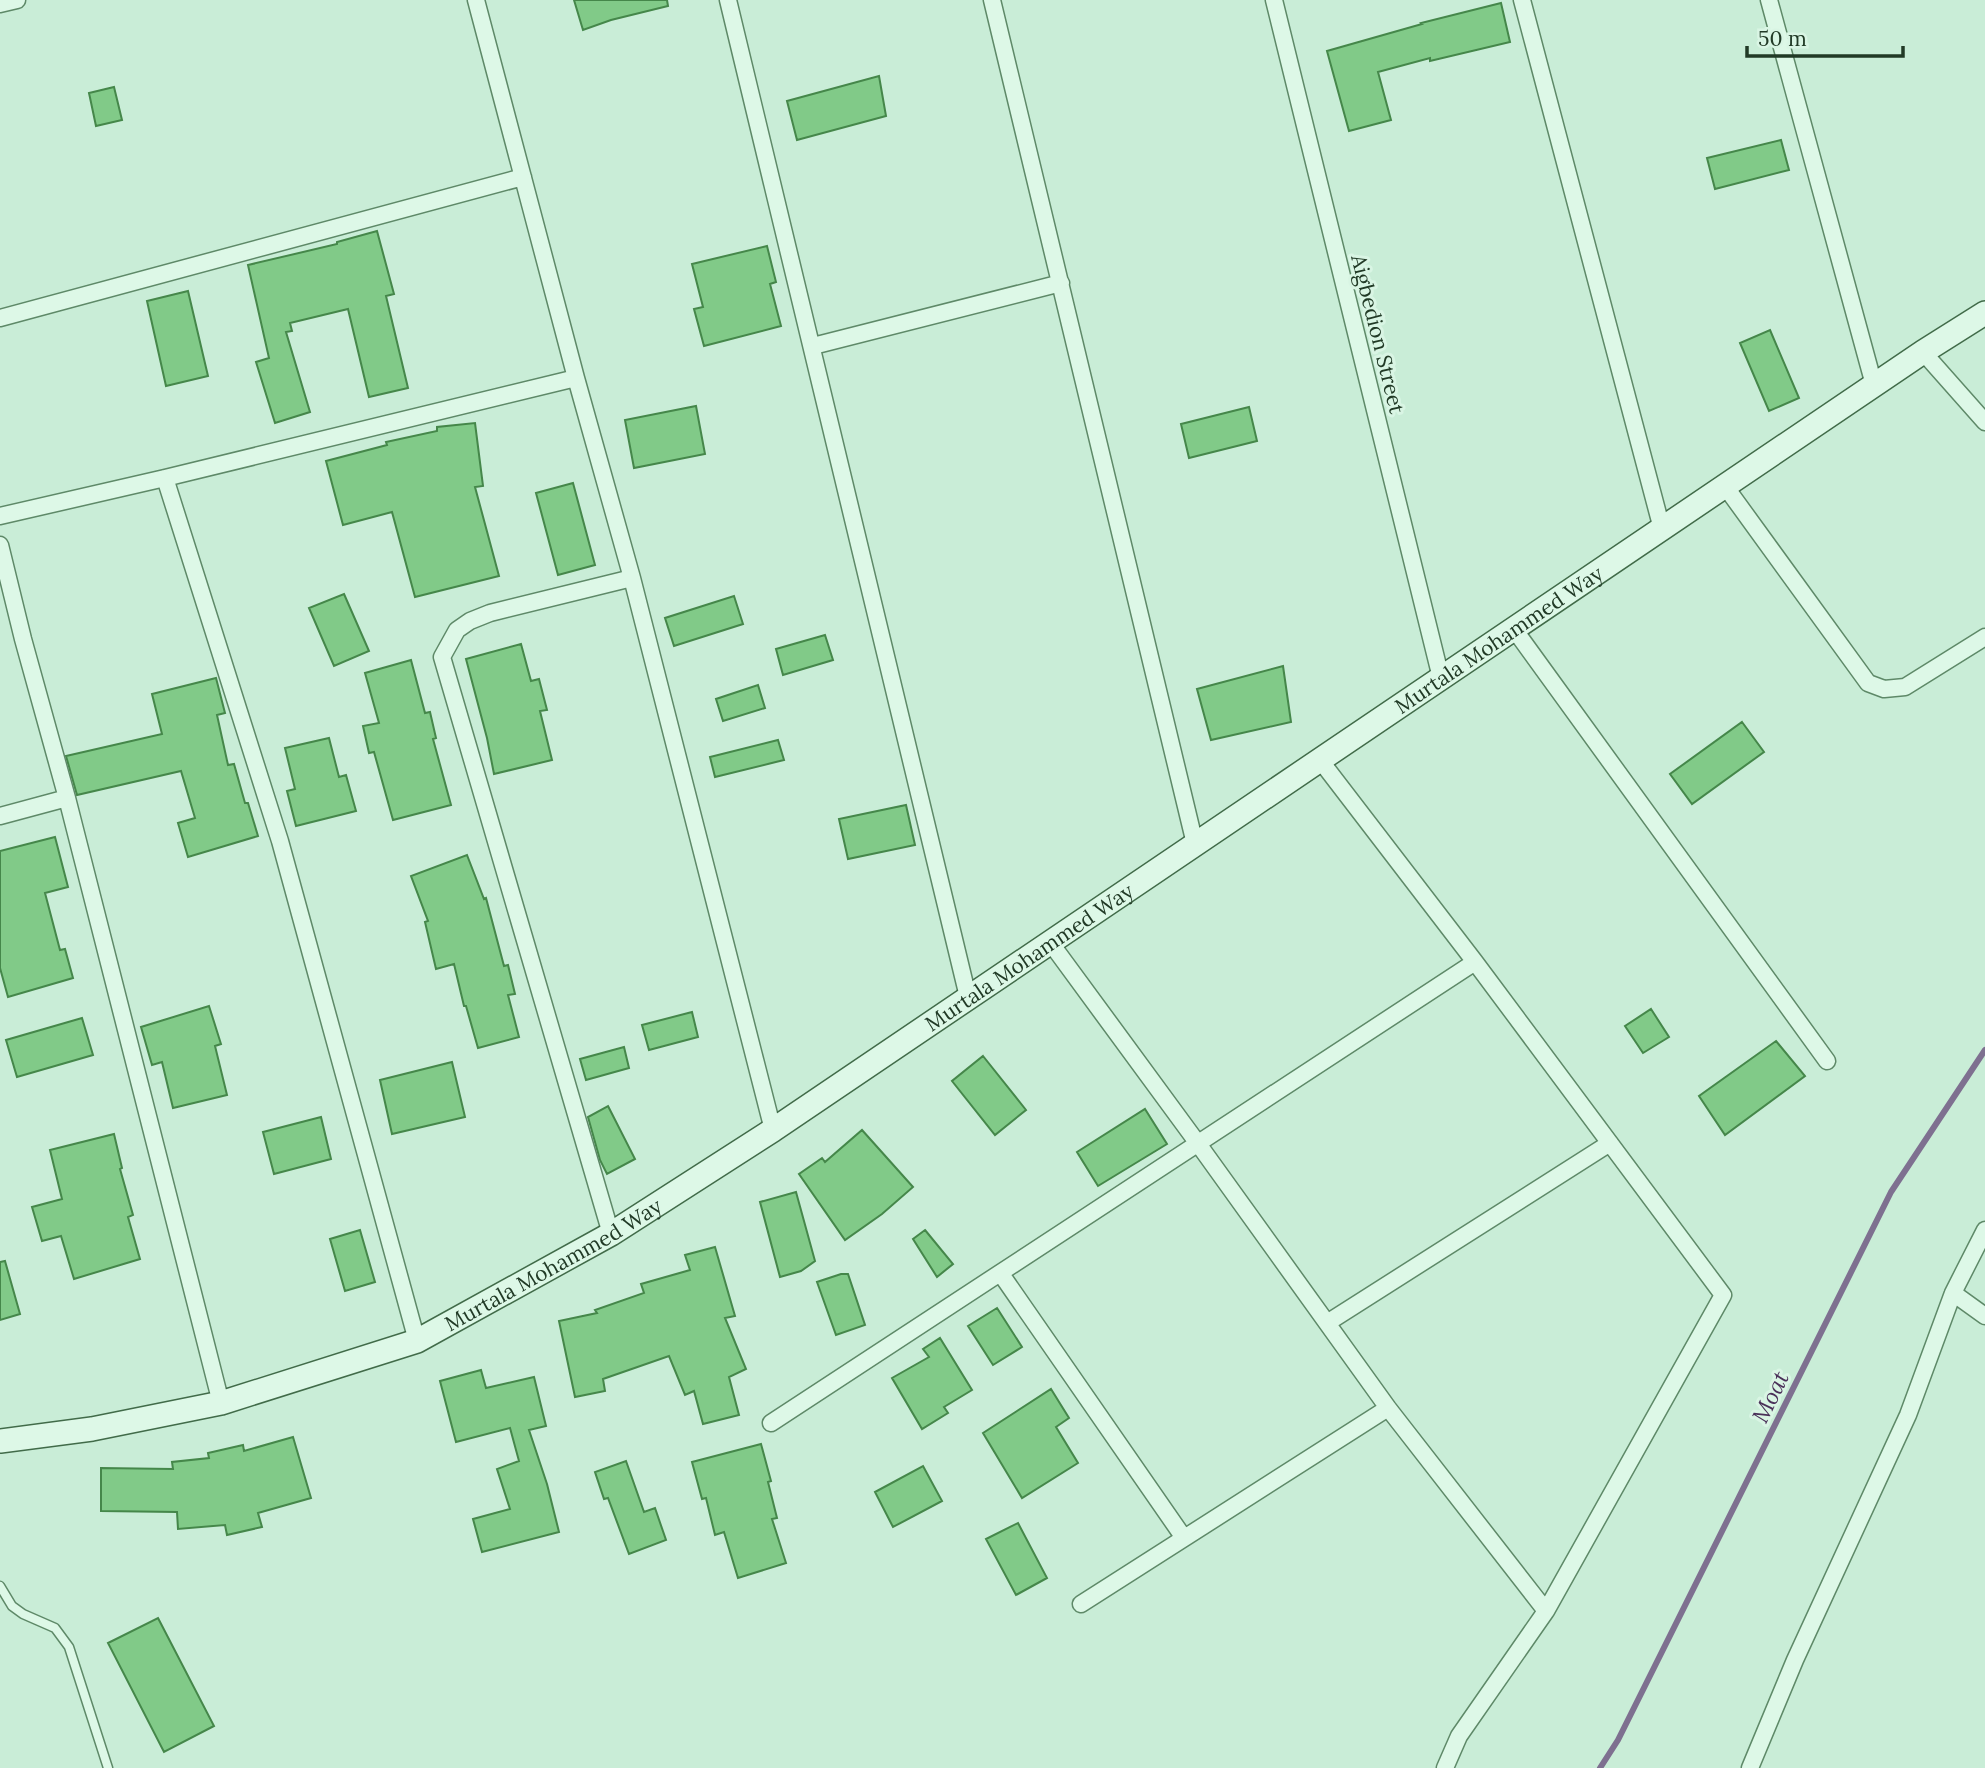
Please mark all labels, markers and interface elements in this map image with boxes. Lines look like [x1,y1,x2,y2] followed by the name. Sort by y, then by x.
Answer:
[1747,14,1903,58] scale bar
[1758,25,1807,52] text: 50 m
[1345,251,1411,417] street label: Aigbedion Street
[1389,559,1608,719] street label: Murtala Mohammed Way
[920,877,1138,1037] street label: Murtala Mohammed Way
[440,1192,667,1337] street label: Murtala Mohammed Way
[1745,1366,1795,1428] water label: Moat

